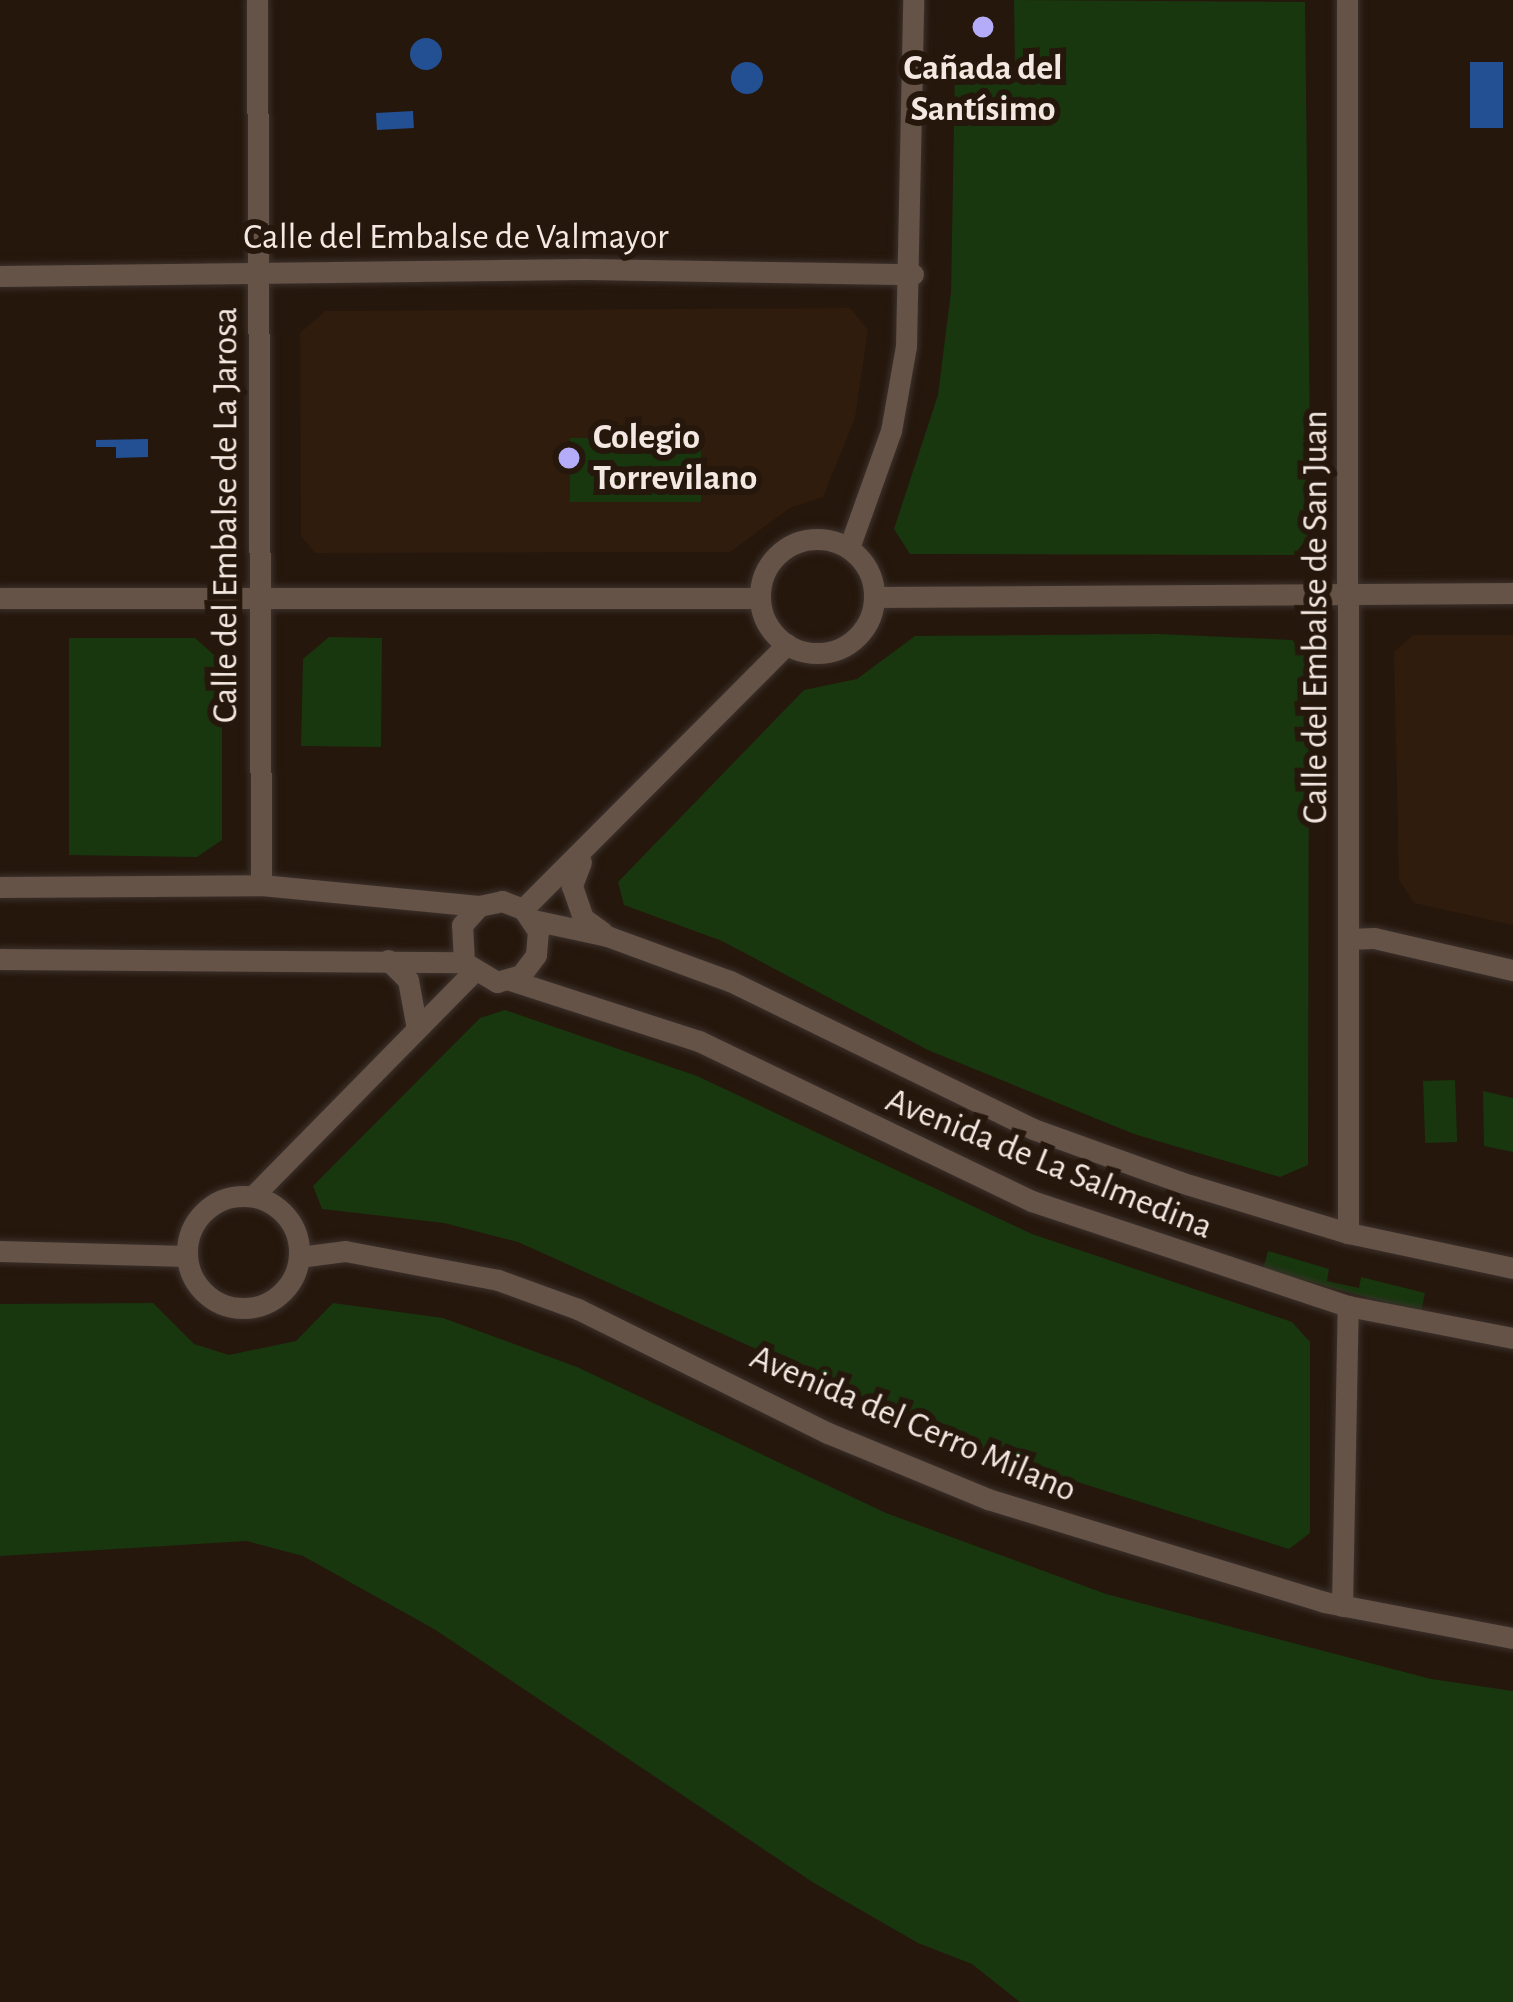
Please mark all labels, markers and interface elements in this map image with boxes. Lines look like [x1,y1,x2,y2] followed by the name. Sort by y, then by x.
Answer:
[970,14,996,40] marker: Cañada del Santísimo
[903,46,1063,131] place label: Cañada del Santísimo
[243,216,669,260] street label: Calle del Embalse de Valmayor
[204,307,248,723] street label: Calle del Embalse de La Jarosa
[1294,410,1338,824] street label: Calle del Embalse de San Juan
[593,415,757,500] place label: Colegio Torrevilano
[556,445,582,471] marker: Colegio Torrevilano
[879,1079,1219,1249] street label: Avenida de La Salmedina
[743,1336,1083,1512] street label: Avenida del Cerro Milano

